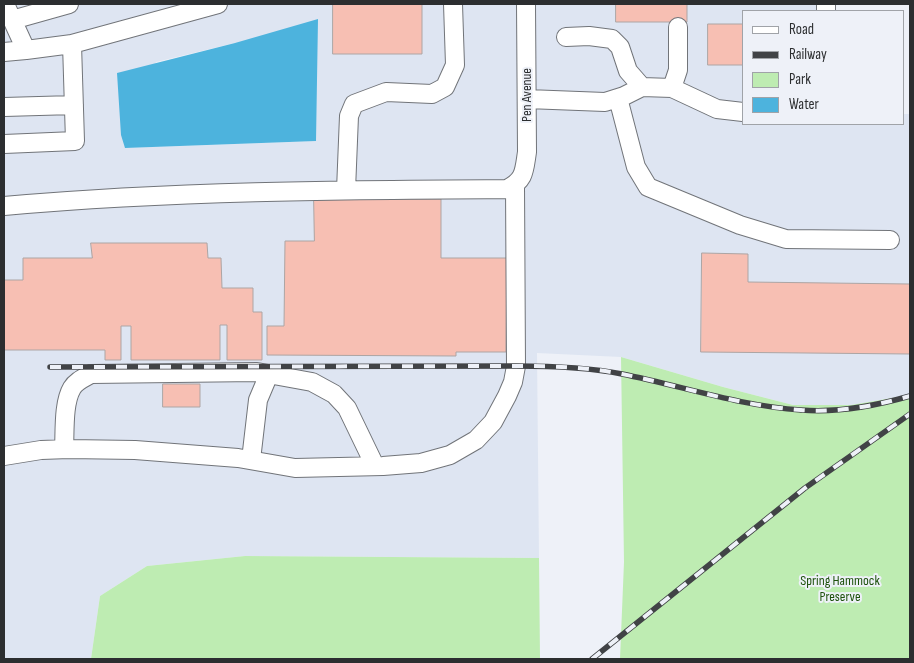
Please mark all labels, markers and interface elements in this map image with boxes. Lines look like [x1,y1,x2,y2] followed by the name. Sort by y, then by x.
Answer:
[742,10,904,125] legend
[789,20,814,39] text: Road
[789,45,827,64] text: Railway
[519,68,535,122] street label: Pen Avenue
[789,70,811,89] text: Park
[789,95,819,114] text: Water
[800,573,880,606] park label: Spring Hammock Preserve

